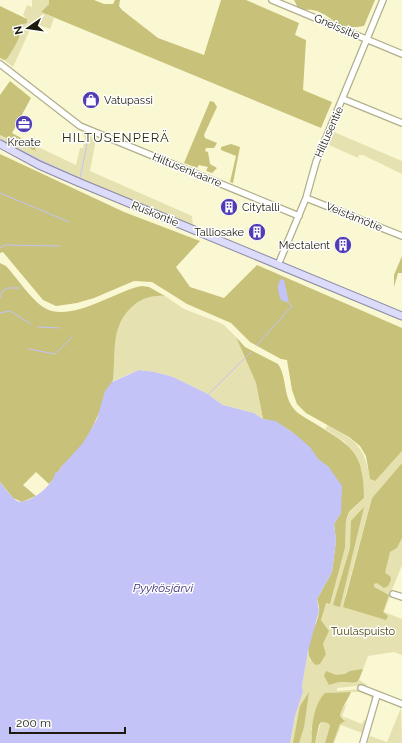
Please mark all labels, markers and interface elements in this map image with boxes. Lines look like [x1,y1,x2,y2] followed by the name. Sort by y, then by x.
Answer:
[8,8,48,48] north arrow
[312,11,362,43] street label: Gneissitie
[11,25,26,36] text: N
[81,90,101,110] shop icon: Vatupassi
[104,94,153,107] place label: Vatupassi
[312,104,346,159] street label: Hiltusentie
[14,114,34,134] office icon: Kreate
[62,129,170,145] district label: HILTUSENPERÄ
[7,136,41,149] place label: Kreate
[150,150,224,190] street label: Hiltusenkaarre
[219,197,239,217] building icon: Citytalli
[129,199,181,230] street label: Ruskontie
[324,200,385,234] street label: Veistämötie
[242,201,280,214] place label: Citytalli
[247,222,267,242] building icon: Talliosake
[194,226,245,239] place label: Talliosake
[333,235,353,255] building icon: Mectalent
[279,239,330,252] place label: Mectalent
[133,581,193,595] water label: Pyykösjärvi
[331,625,396,638] park label: Tuulaspuisto
[10,709,125,735] scale bar
[16,716,51,730] text: 200 m

